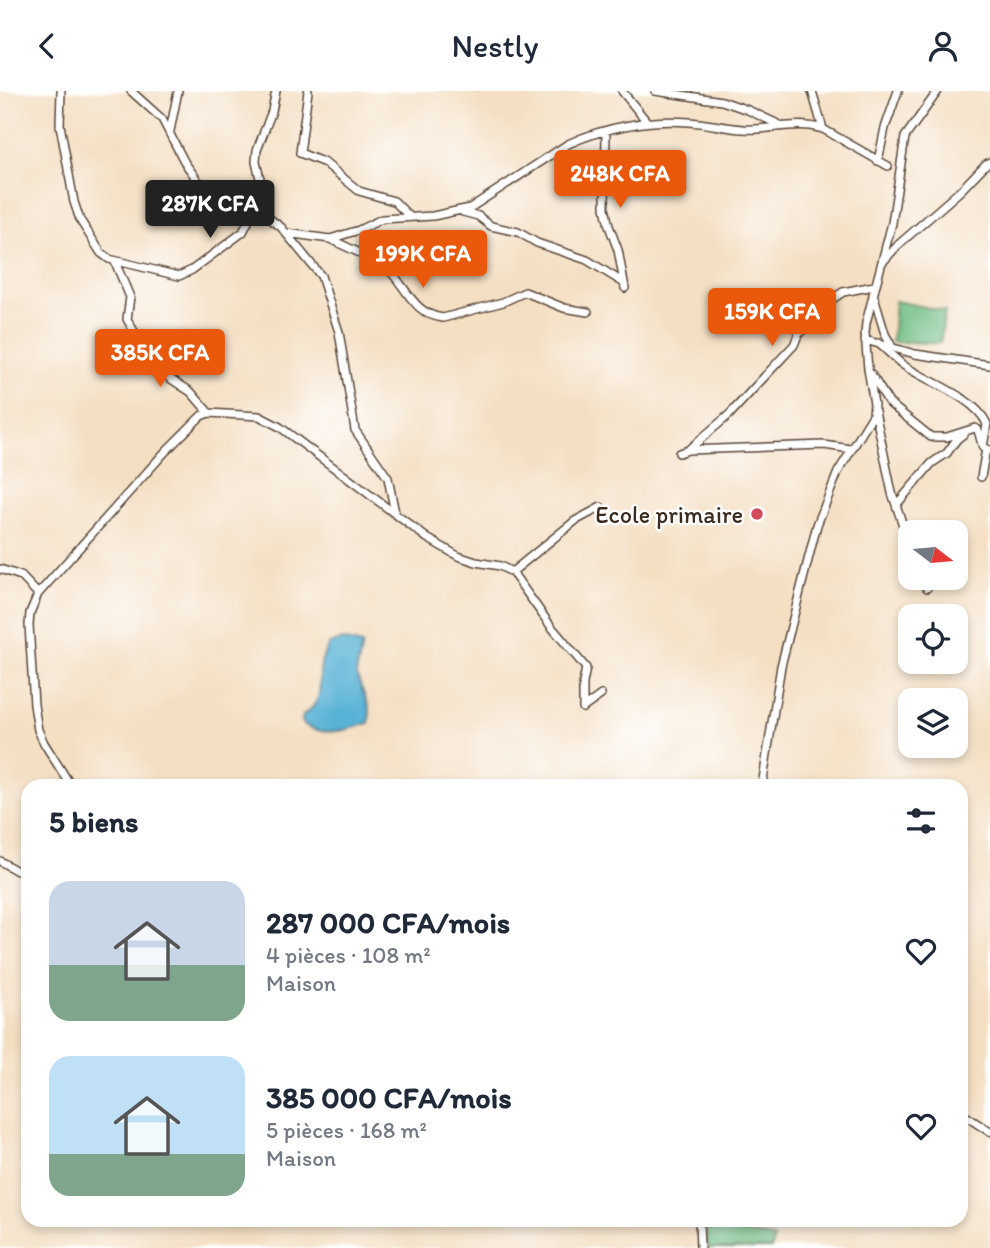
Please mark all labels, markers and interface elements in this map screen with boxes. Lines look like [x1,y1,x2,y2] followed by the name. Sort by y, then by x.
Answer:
[28,27,66,65] icon: back
[451,27,539,65] text: Nestly
[924,27,962,65] icon: person
[548,151,692,210] pin: 248K CFA
[570,159,670,187] text: 248K CFA
[138,181,282,240] pin: 287K CFA
[161,189,259,217] text: 287K CFA
[351,231,495,290] pin: 199K CFA
[375,239,471,267] text: 199K CFA
[700,289,844,348] pin: 159K CFA
[724,297,820,325] text: 159K CFA
[88,329,232,389] pin: 385K CFA
[111,338,209,366] text: 385K CFA
[595,500,743,529] place label: Ecole primaire
[749,506,765,522] marker: Ecole primaire
[898,520,968,590] north arrow
[898,520,968,758] map controls
[898,604,968,674] button: locate
[898,688,968,758] button: layers
[902,802,940,840] icon: filters
[49,803,139,840] text: 5 biens
[266,904,510,941] text: 287 000 CFA/mois
[105,909,189,993] icon: home
[902,932,940,970] icon: heart
[266,941,431,969] text: 4 pièces · 108 m²
[266,969,336,997] text: Maison
[266,1079,512,1116] text: 385 000 CFA/mois
[105,1084,189,1168] icon: home
[902,1107,940,1145] icon: heart
[266,1116,427,1144] text: 5 pièces · 168 m²
[266,1144,336,1172] text: Maison

